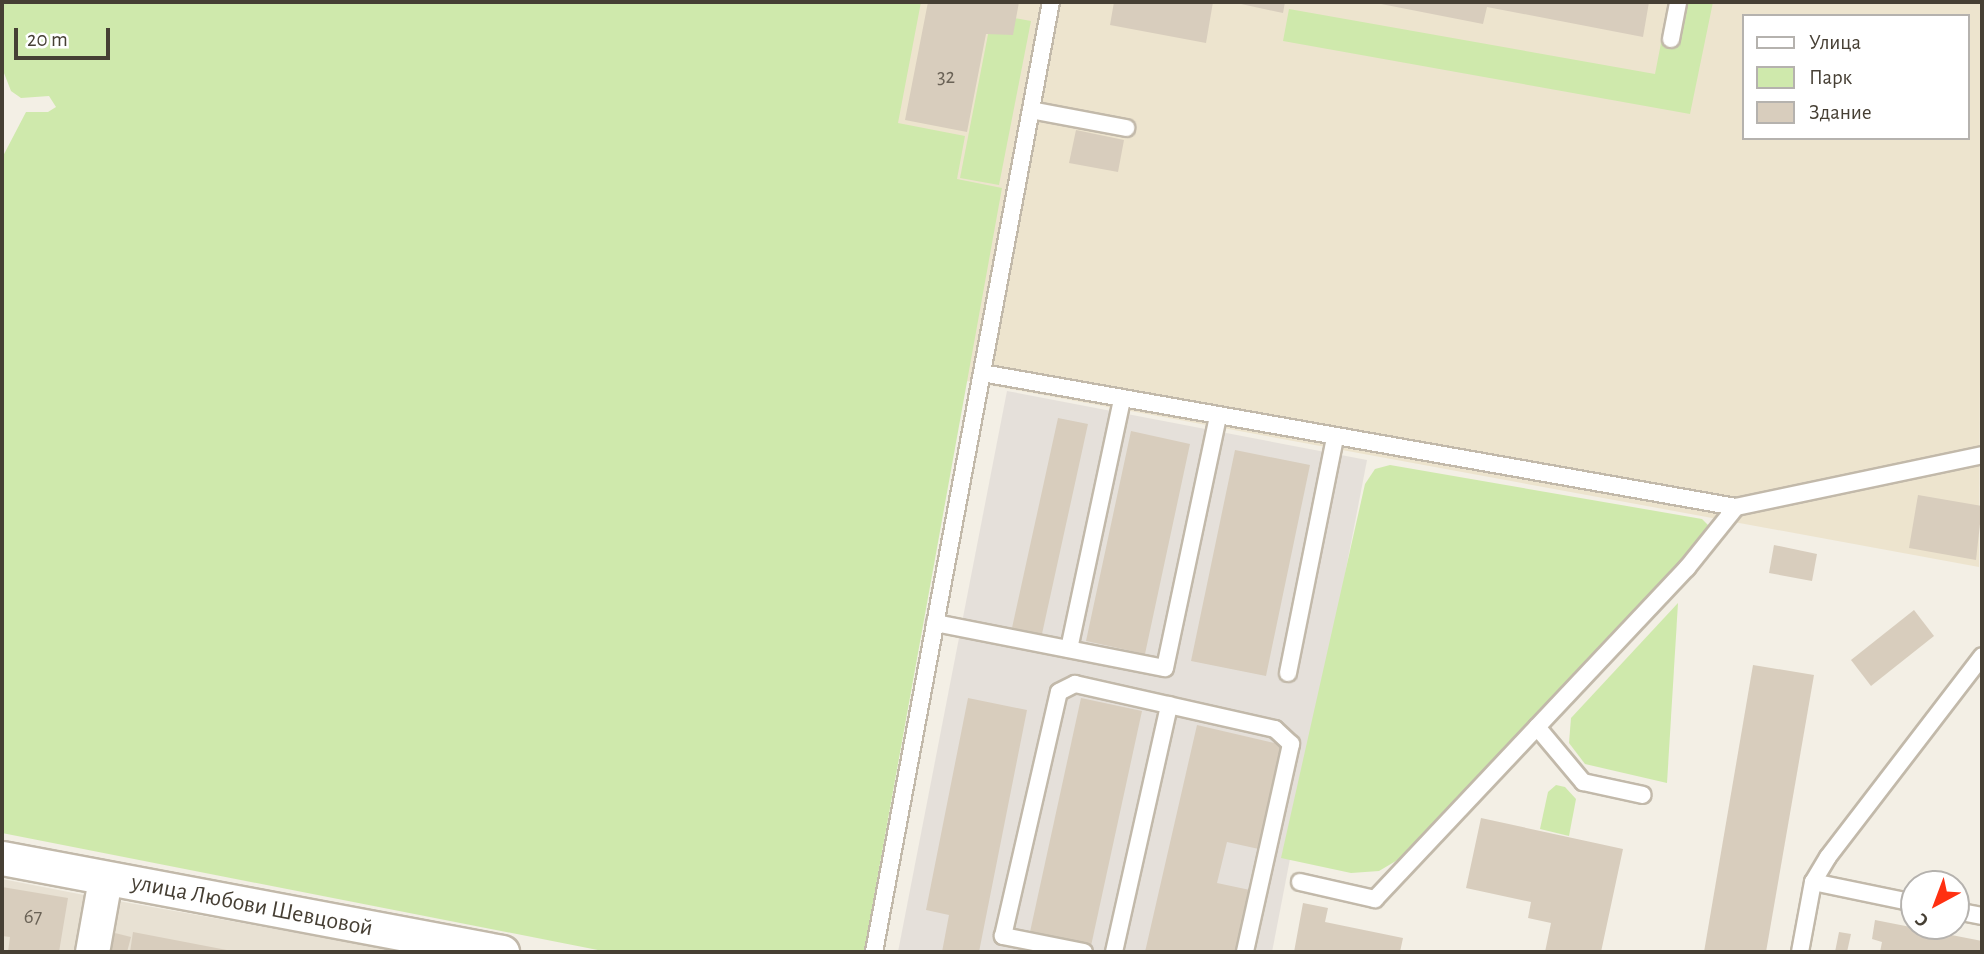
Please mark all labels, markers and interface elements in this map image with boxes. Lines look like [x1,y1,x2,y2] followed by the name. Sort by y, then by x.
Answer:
[18,14,114,58] scale bar
[1742,14,1970,140] legend
[27,29,68,50] text: 20 m
[1809,32,1861,53] text: Улица
[937,64,955,90] house number: 32
[1809,67,1852,88] text: Парк
[1809,102,1872,123] text: Здание
[129,868,375,944] street label: улица Любови Шевцовой
[1900,870,1970,940] north arrow
[24,904,42,930] house number: 67
[1912,909,1932,930] text: С

